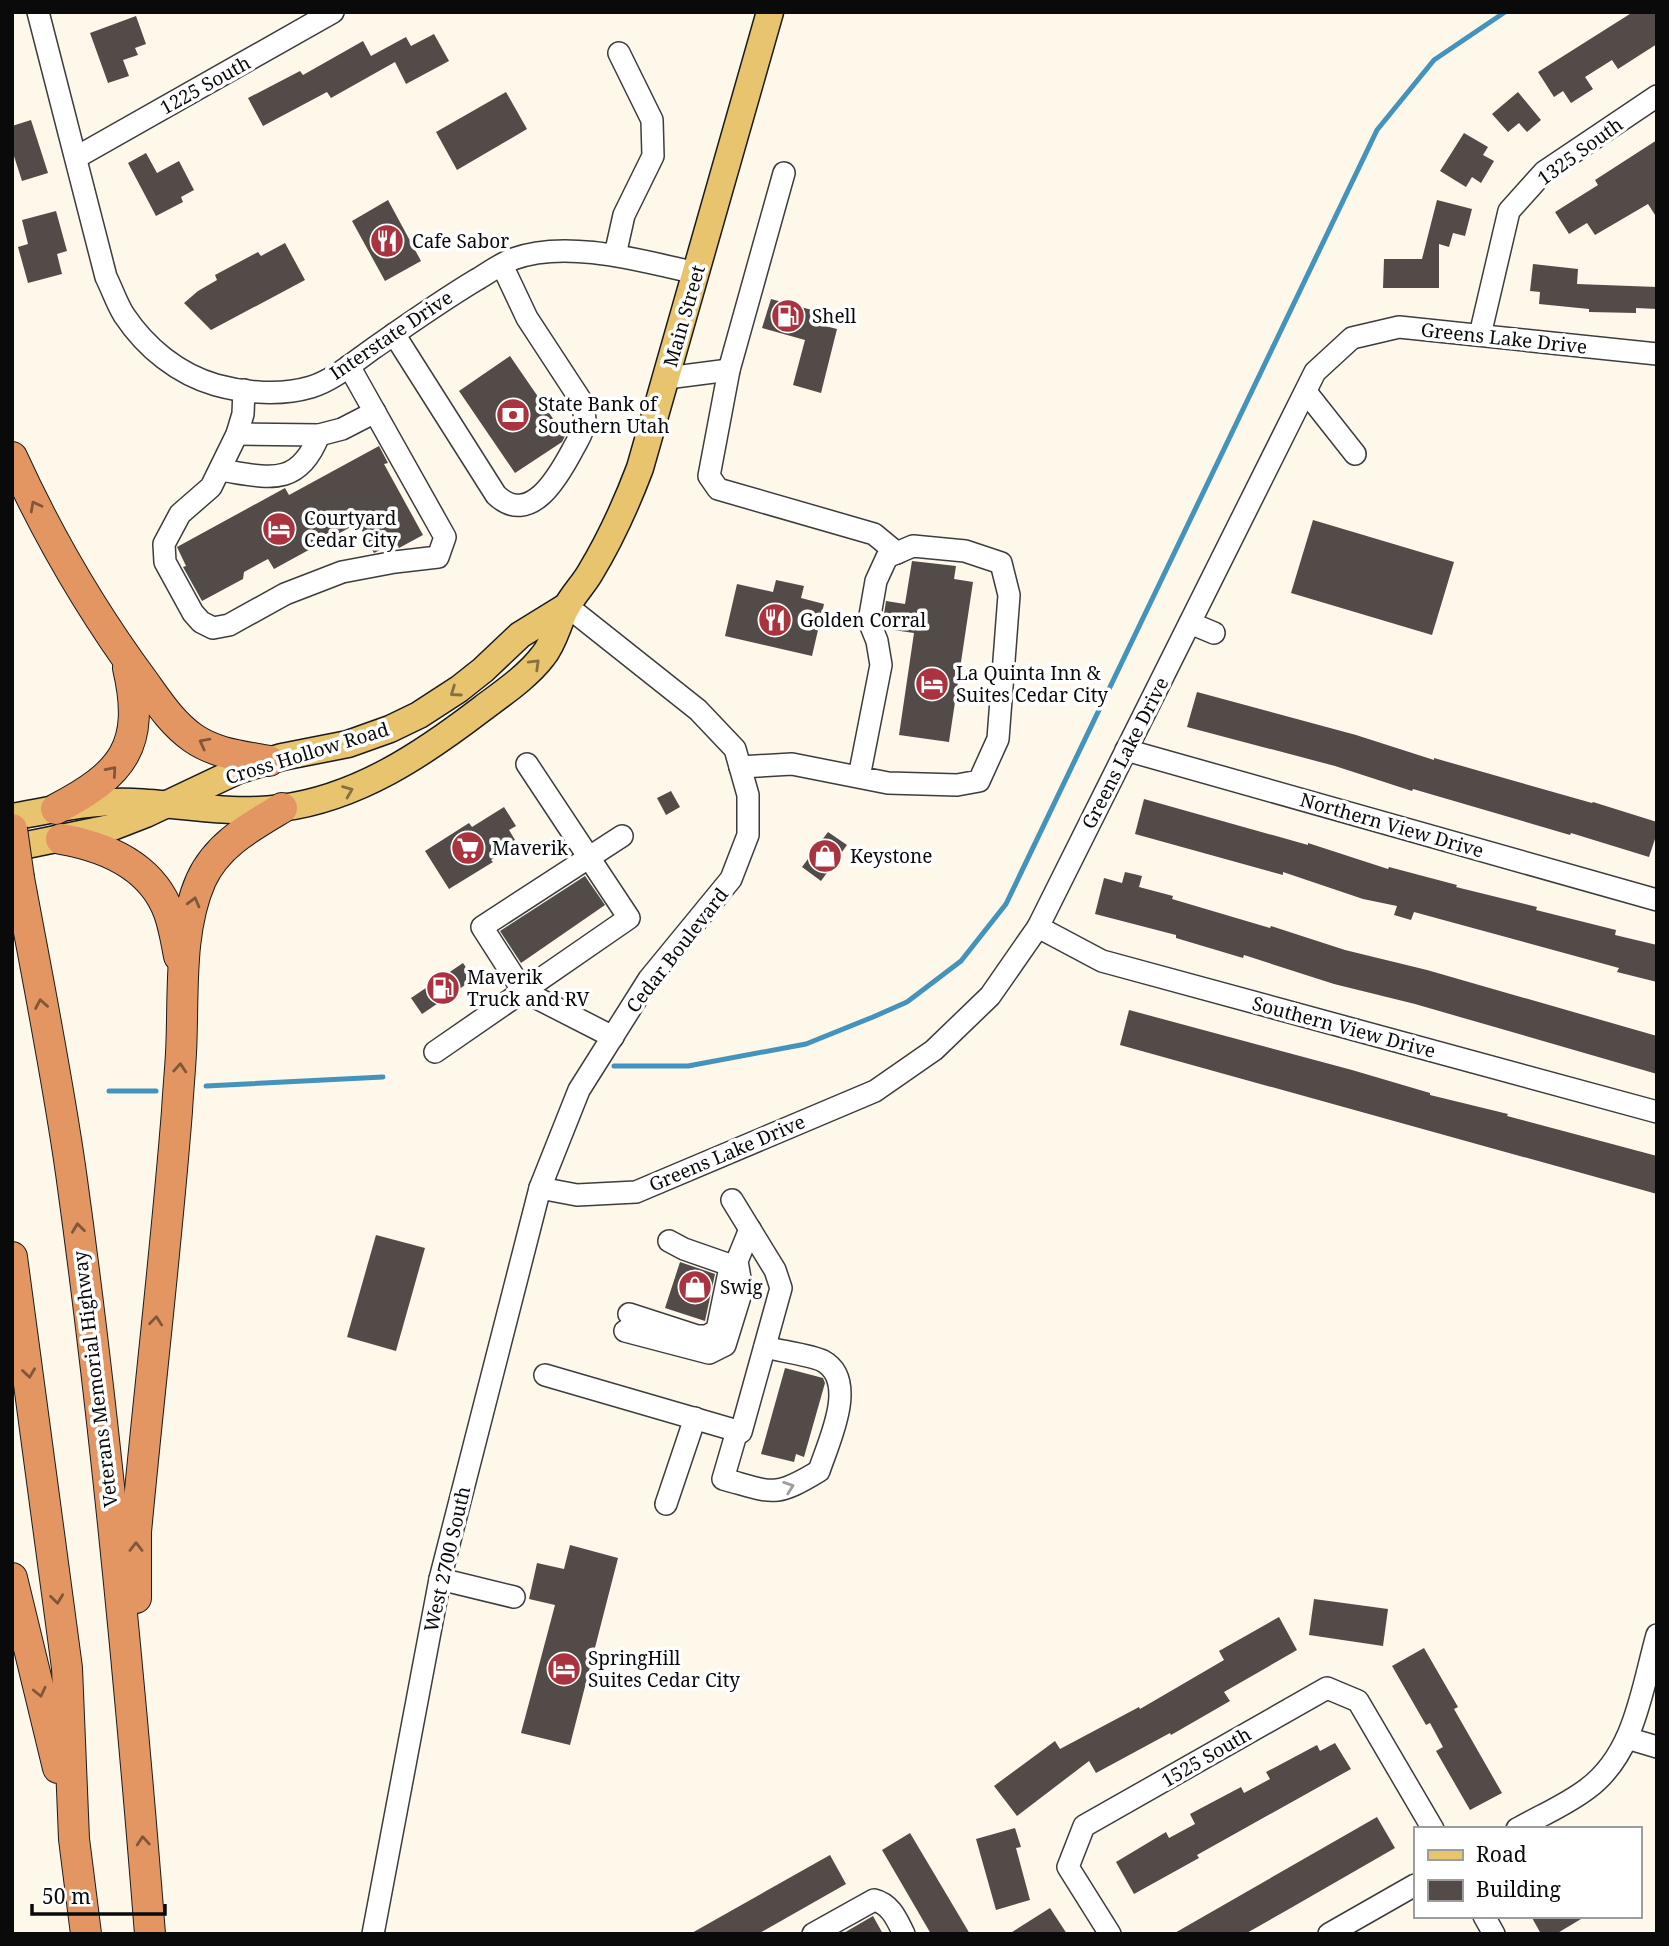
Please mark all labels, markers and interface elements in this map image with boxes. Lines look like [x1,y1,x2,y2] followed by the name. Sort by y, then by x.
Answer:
[155,49,255,121] street label: 1225 South
[1532,111,1628,191] street label: 1325 South
[368,222,406,260] restaurant icon: Cafe Sabor
[412,228,509,254] place label: Cafe Sabor
[657,262,711,370] street label: Main Street
[325,284,457,386] street label: Interstate Drive
[769,297,807,335] fuel station icon: Shell
[812,303,856,329] place label: Shell
[1420,316,1588,360] street label: Greens Lake Drive
[538,391,670,439] place label: State Bank of Southern Utah
[494,396,532,434] bank icon: State Bank of Southern Utah
[30,500,44,513] one-way arrow
[304,505,398,553] place label: Courtyard Cedar City
[260,510,298,548] hotel icon: Courtyard Cedar City
[756,601,794,639] restaurant icon: Golden Corral
[800,607,926,633] place label: Golden Corral
[527,659,540,672] one-way arrow
[956,660,1108,708] place label: La Quinta Inn & Suites Cedar City
[913,665,951,703] hotel icon: La Quinta Inn & Suites Cedar City
[1076,673,1174,833] street label: Greens Lake Drive
[450,683,463,696] one-way arrow
[222,716,392,790] street label: Cross Hollow Road
[198,738,211,752] one-way arrow
[104,766,116,779] one-way arrow
[342,785,354,799] one-way arrow
[1297,786,1487,864] street label: Northern View Drive
[449,829,487,867] supermarket icon: Maverik
[492,835,569,861] place label: Maverik
[806,837,844,875] shop icon: Keystone
[850,843,932,869] place label: Keystone
[620,882,734,1018] street label: Cedar Boulevard
[186,896,200,908] one-way arrow
[467,964,590,1012] place label: Maverik Truck and RV
[424,969,462,1007] fuel station icon: Maverik Truck and RV
[1249,990,1439,1064] street label: Southern View Drive
[34,998,49,1010] one-way arrow
[172,1062,187,1073] one-way arrow
[645,1108,809,1198] street label: Greens Lake Drive
[70,1222,85,1234] one-way arrow
[66,1249,124,1509] street label: Veterans Memorial Highway
[676,1268,714,1306] shop icon: Swig
[720,1274,763,1300] place label: Swig
[148,1315,163,1326] one-way arrow
[21,1367,36,1379] one-way arrow
[782,1481,794,1495] one-way arrow
[418,1484,476,1634] street label: West 2700 South
[128,1542,144,1552] one-way arrow
[50,1593,65,1604] one-way arrow
[588,1645,740,1693] place label: SpringHill Suites Cedar City
[545,1650,583,1688] hotel icon: SpringHill Suites Cedar City
[32,1686,46,1698] one-way arrow
[1156,1721,1256,1793] street label: 1525 South
[1414,1827,1641,1918] legend
[136,1835,151,1846] one-way arrow
[1476,1840,1527,1868] text: Road
[32,1872,164,1916] scale bar
[1476,1875,1561,1903] text: Building
[42,1882,91,1910] text: 50 m

